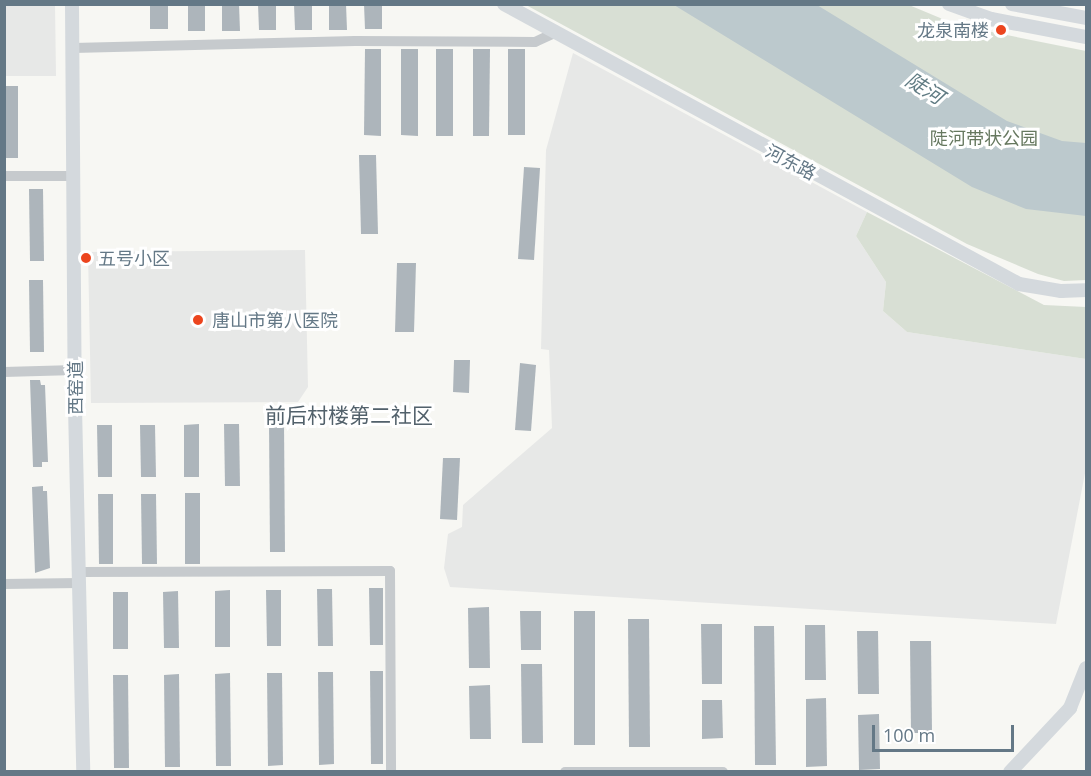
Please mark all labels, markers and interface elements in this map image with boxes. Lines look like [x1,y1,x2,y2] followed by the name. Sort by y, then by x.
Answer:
[917,19,989,41] place label: 龙泉南楼
[994,23,1008,37] marker: 龙泉南楼
[902,67,948,109] water label: 陡河
[930,127,1038,149] park label: 陡河带状公园
[762,140,820,184] street label: 河东路
[98,247,170,269] place label: 五号小区
[79,251,93,265] marker: 五号小区
[212,309,338,331] place label: 唐山市第八医院
[189,311,207,329] marker: 唐山市第八医院
[64,361,86,415] street label: 西窑道
[265,402,433,428] district label: 前后村楼第二社区
[875,713,1018,751] scale bar
[883,723,935,747] text: 100 m

